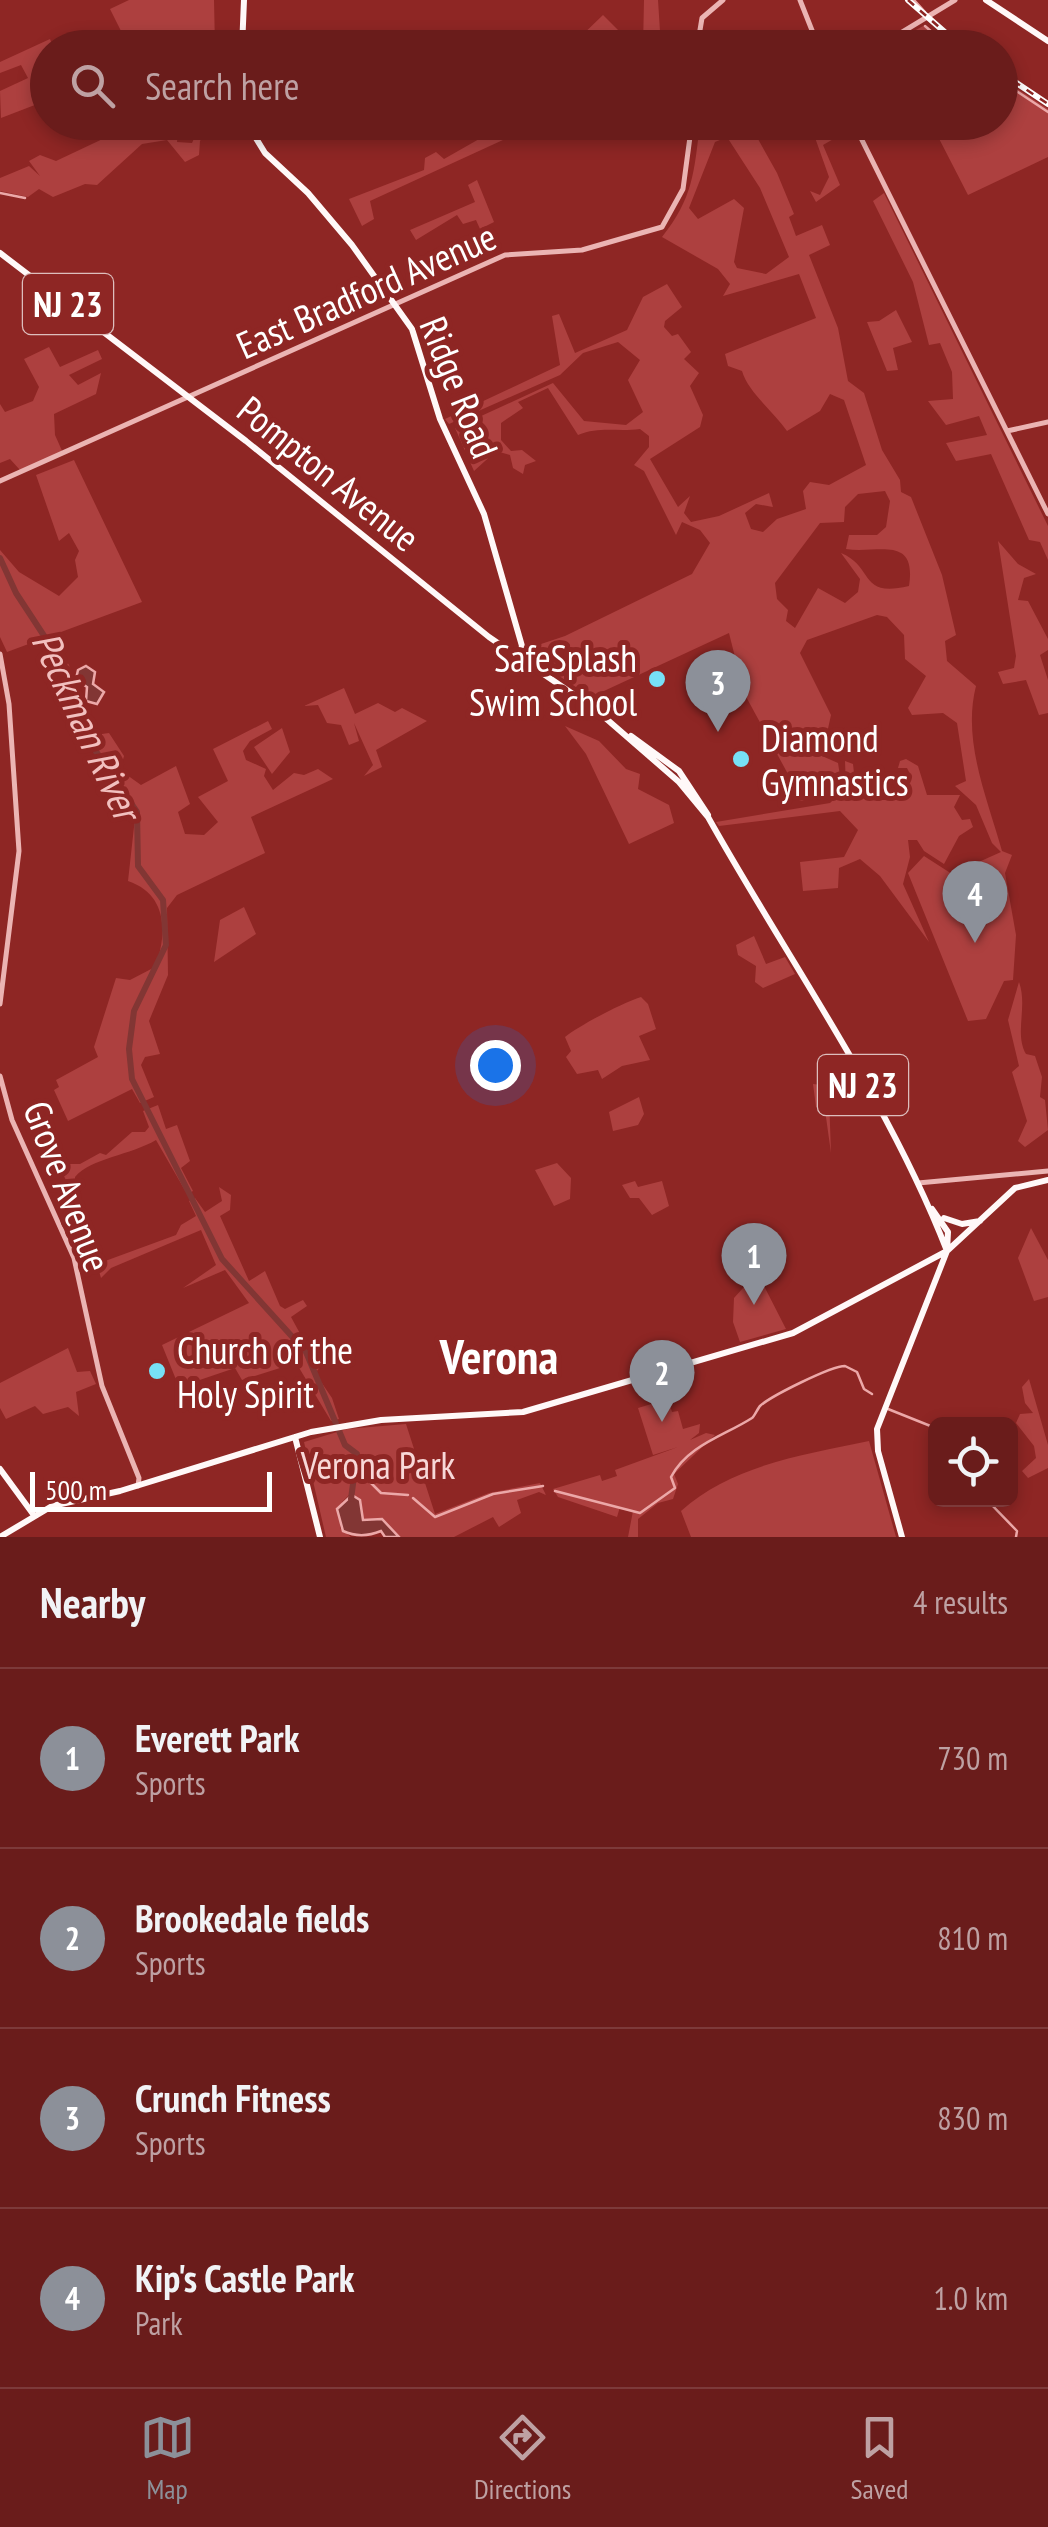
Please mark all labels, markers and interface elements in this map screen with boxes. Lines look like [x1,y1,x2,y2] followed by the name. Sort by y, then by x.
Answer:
[30,30,1018,140] search box
[65,58,120,113] icon: search
[145,61,299,110] text: Search here
[229,211,503,369] street label: East Bradford Avenue
[23,274,113,334] road number: NJ 23
[410,309,510,465] street label: Ridge Road
[228,385,430,561] street label: Pompton Avenue
[21,623,155,832] water label: Peckman River
[469,633,637,726] place label: SafeSplash Swim School
[686,650,750,732] pin: 3
[646,668,668,690] marker: SafeSplash Swim School
[761,713,909,806] place label: Diamond Gymnastics
[730,748,752,770] marker: Diamond Gymnastics
[942,860,1008,943] pin: 4
[470,1040,521,1091] your location
[818,1055,908,1115] road number: NJ 23
[13,1094,123,1278] street label: Grove Avenue
[722,1222,786,1305] pin: 1
[177,1325,353,1418] place label: Church of the Holy Spirit
[439,1325,558,1387] district label: Verona
[630,1340,694,1422] pin: 2
[146,1360,168,1382] marker: Church of the Holy Spirit
[928,1417,1018,1507] map controls
[928,1417,1018,1507] button: locate
[300,1440,456,1489] park label: Verona Park
[30,1467,272,1512] scale bar
[45,1471,107,1508] text: 500 m
[40,1575,145,1630] text: Nearby
[913,1581,1008,1623] text: 4 results
[135,1713,299,1762] text: Everett Park
[65,1737,80,1779] text: 1
[937,1737,1008,1779] text: 730 m
[135,1762,206,1804] text: Sports
[135,1893,369,1942] text: Brookedale fields
[65,1917,80,1959] text: 2
[937,1917,1008,1959] text: 810 m
[135,1942,206,1984] text: Sports
[135,2073,331,2122] text: Crunch Fitness
[65,2097,80,2139] text: 3
[937,2097,1008,2139] text: 830 m
[135,2122,206,2164] text: Sports
[135,2253,355,2302] text: Kip's Castle Park
[65,2277,80,2319] text: 4
[933,2277,1008,2319] text: 1.0 km
[135,2302,183,2344] text: Park
[140,2410,195,2507] tab: Map
[474,2410,571,2507] tab: Directions
[851,2410,908,2507] tab: Saved

